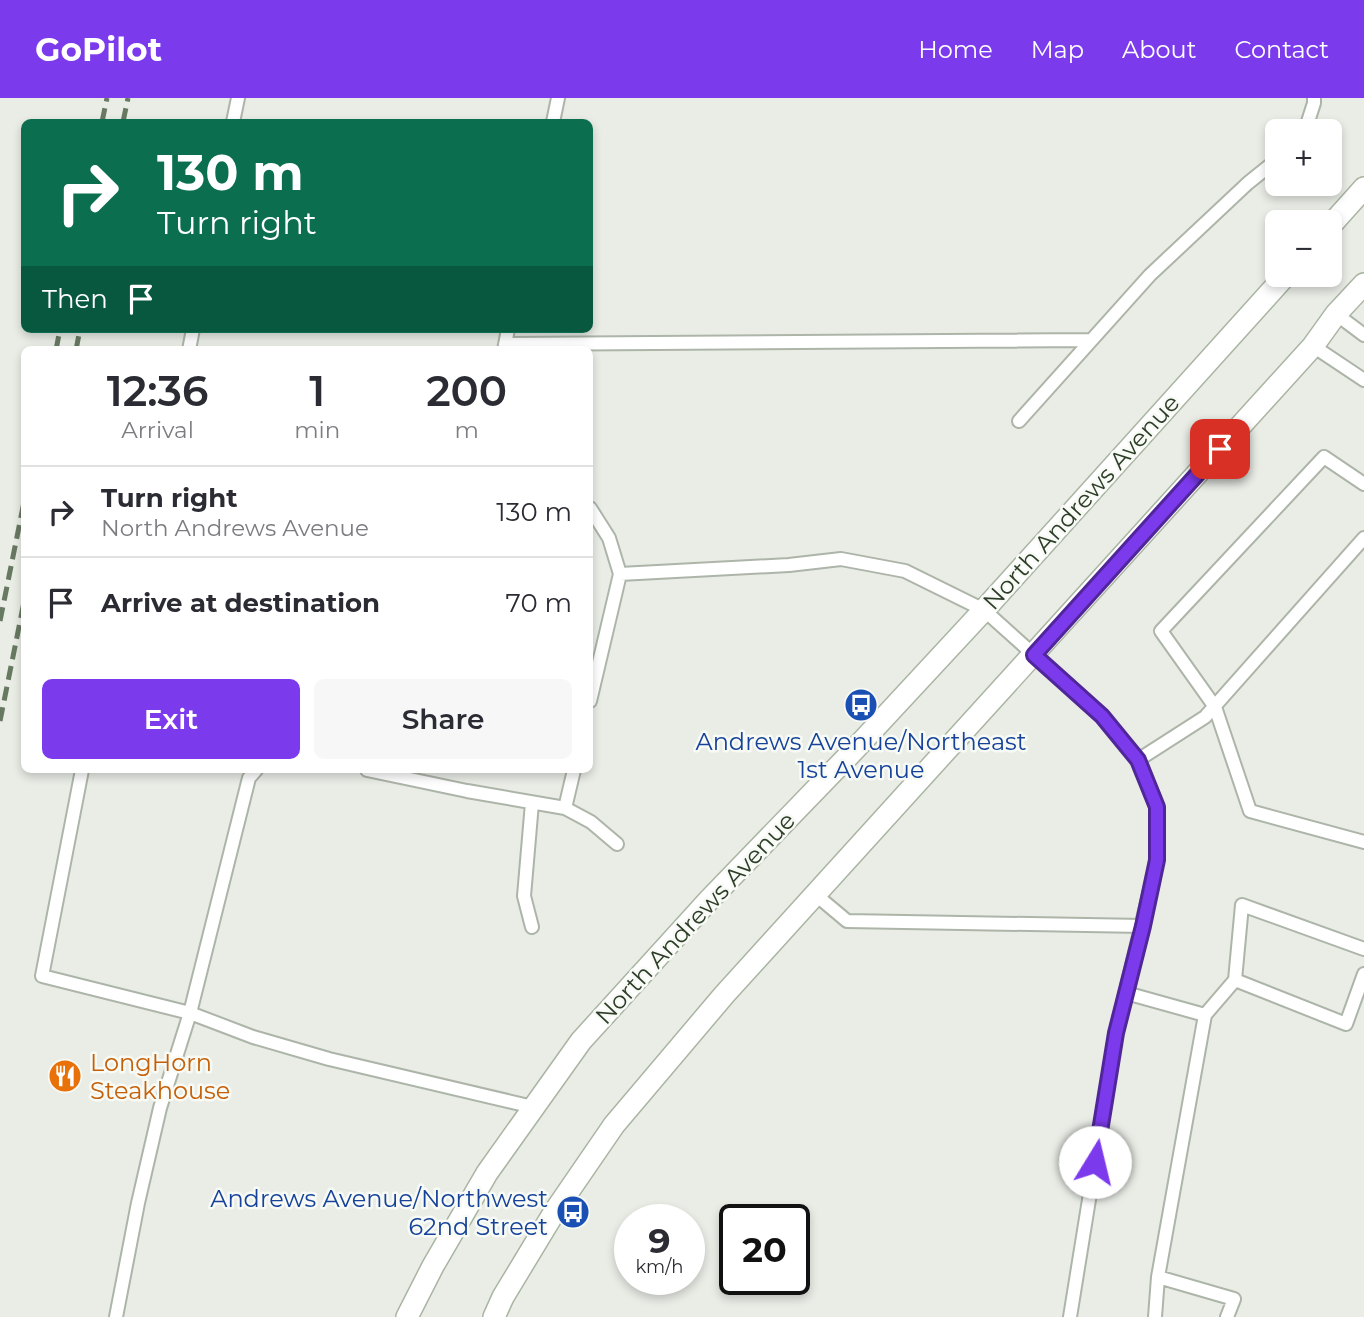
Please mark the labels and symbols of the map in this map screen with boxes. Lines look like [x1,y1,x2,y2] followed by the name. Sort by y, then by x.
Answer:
[977,388,1185,616] street label: North Andrews Avenue
[1190,419,1250,479] pin
[842,686,880,724] bus stop icon: Andrews Avenue/Northeast 1st Avenue
[695,727,1027,784] place label: Andrews Avenue/Northeast 1st Avenue
[589,806,801,1030] street label: North Andrews Avenue
[90,1048,230,1105] place label: LongHorn Steakhouse
[46,1057,84,1095] restaurant icon: LongHorn Steakhouse
[1058,1125,1132,1199] position arrow
[210,1184,548,1241] place label: Andrews Avenue/Northwest 62nd Street
[554,1193,592,1231] bus stop icon: Andrews Avenue/Northwest 62nd Street
[719,1204,810,1295] speed limit sign: 20

